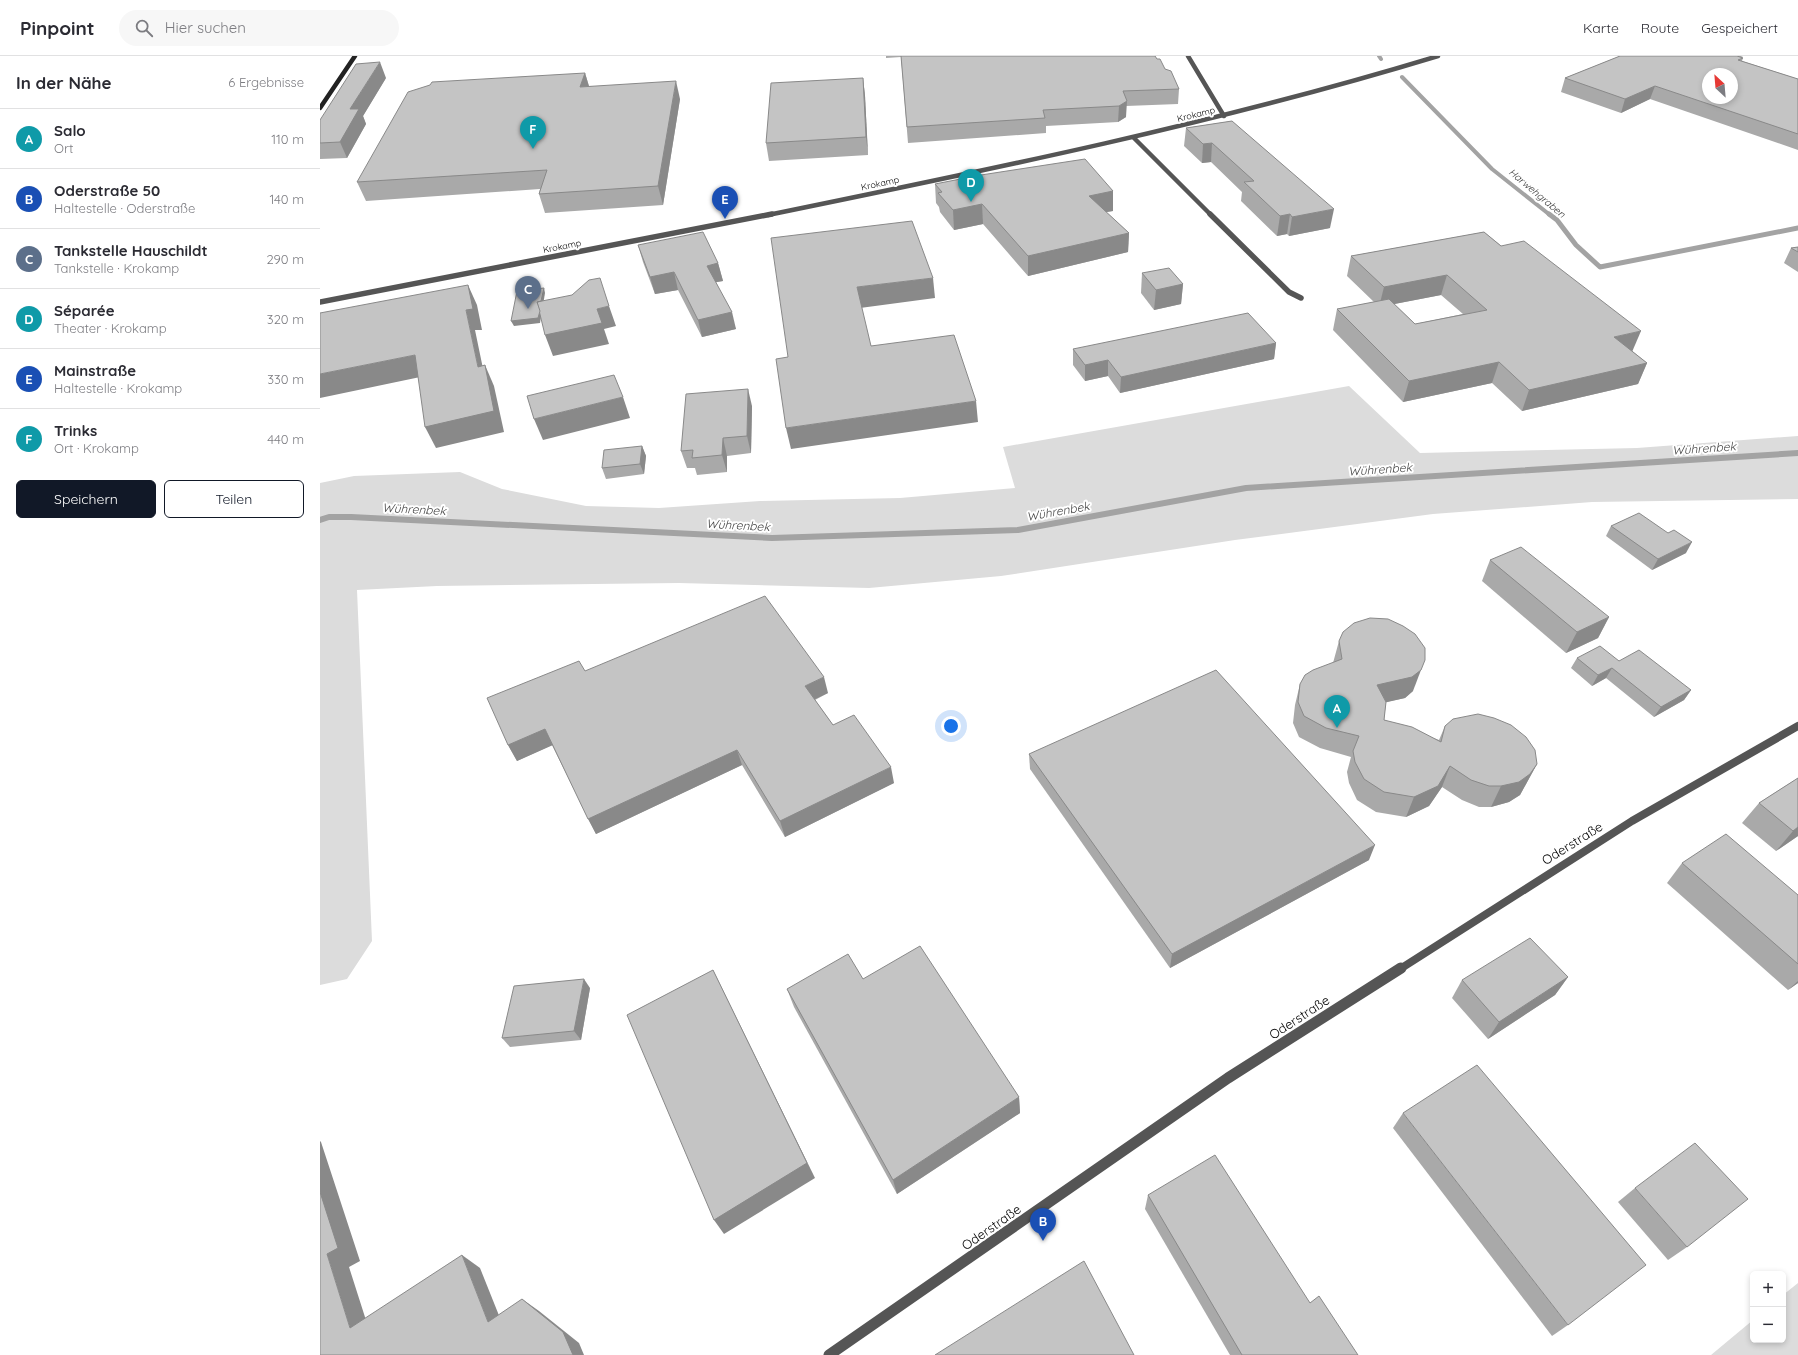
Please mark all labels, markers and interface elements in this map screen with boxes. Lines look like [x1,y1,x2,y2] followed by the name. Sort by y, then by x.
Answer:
[119,10,399,46] search box
[20,16,95,40] text: Pinpoint
[133,17,155,39] icon: search
[165,18,246,37] text: Hier suchen
[1583,19,1619,37] text: Karte
[1641,19,1679,37] text: Route
[1701,19,1778,37] text: Gespeichert
[1702,68,1738,104] north arrow
[16,72,112,93] text: In der Nähe
[228,74,304,90] text: 6 Ergebnisse
[1176,104,1217,124] street label: Krokamp
[520,116,546,149] pin: F
[54,121,86,140] text: Salo
[25,131,33,147] text: A
[271,131,304,147] text: 110 m
[54,140,73,156] text: Ort
[1506,166,1568,221] water label: Harwehgraben
[958,169,984,202] pin: D
[860,173,901,192] street label: Krokamp
[54,181,160,200] text: Oderstraße 50
[712,186,738,219] pin: E
[25,191,33,207] text: B
[269,191,304,207] text: 140 m
[54,200,195,216] text: Haltestelle · Oderstraße
[542,237,583,255] street label: Krokamp
[54,241,208,260] text: Tankstelle Hauschildt
[25,251,33,267] text: C
[266,251,304,267] text: 290 m
[54,260,179,276] text: Tankstelle · Krokamp
[515,276,541,309] pin: C
[54,301,115,320] text: Séparée
[24,311,34,327] text: D
[267,311,304,327] text: 320 m
[54,320,167,336] text: Theater · Krokamp
[54,361,136,380] text: Mainstraße
[25,371,33,387] text: E
[267,371,304,387] text: 330 m
[54,380,182,396] text: Haltestelle · Krokamp
[54,421,97,440] text: Trinks
[25,431,33,447] text: F
[267,431,304,447] text: 440 m
[1672,438,1738,458] water label: Wührenbek
[54,440,139,456] text: Ort · Krokamp
[1348,459,1414,479] water label: Wührenbek
[16,480,156,518] button: Speichern
[164,480,304,518] button: Teilen
[1025,498,1092,524] water label: Wührenbek
[382,500,448,518] water label: Wührenbek
[706,516,772,534] water label: Wührenbek
[1324,695,1350,728] pin: A
[941,716,961,736] your location
[1539,818,1605,868] street label: Oderstraße
[1266,992,1332,1042] street label: Oderstraße
[958,1201,1024,1253] street label: Oderstraße
[1030,1208,1056,1241] pin: B
[1750,1271,1786,1343] map controls
[1750,1271,1786,1307] button: +
[1750,1307,1786,1343] button: −

